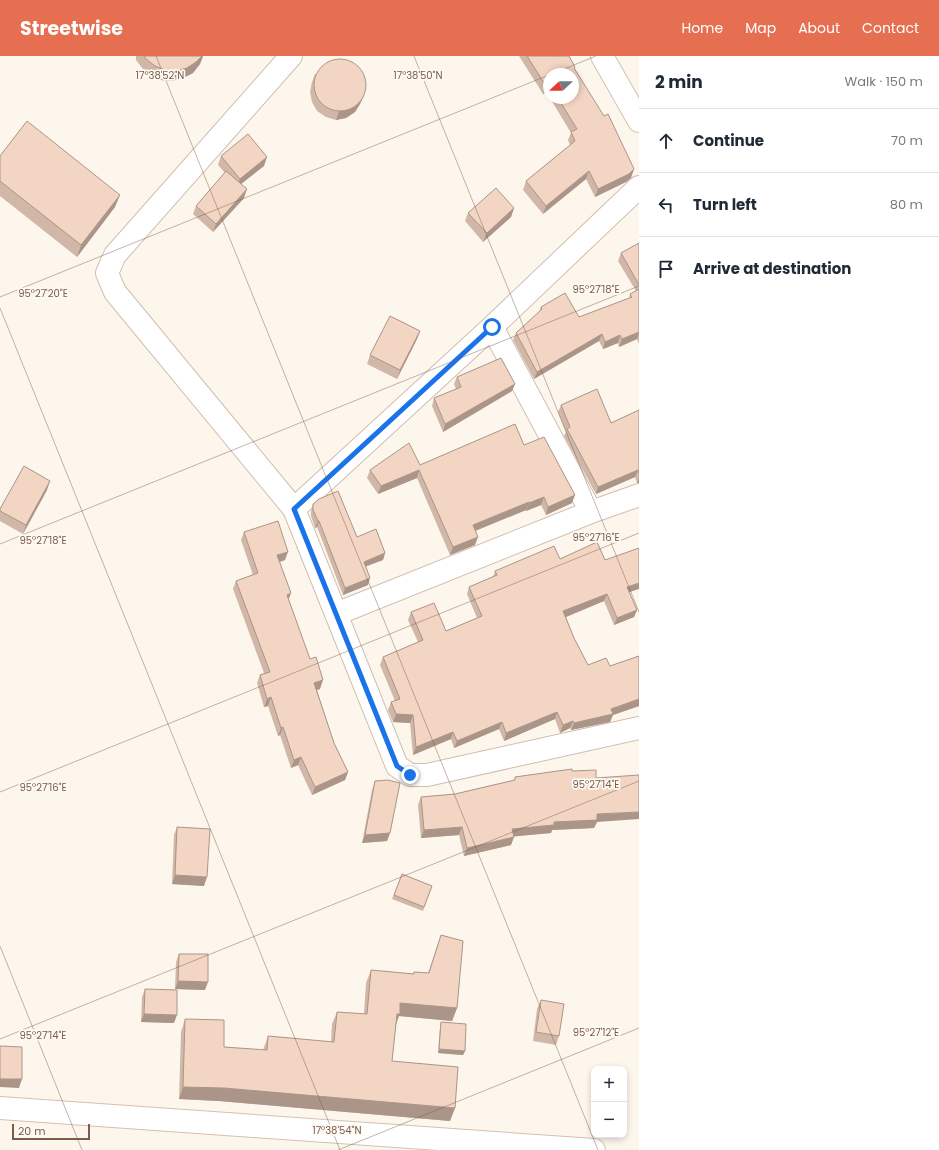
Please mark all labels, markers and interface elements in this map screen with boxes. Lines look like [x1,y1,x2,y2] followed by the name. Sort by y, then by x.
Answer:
[20,15,123,42] text: Streetwise
[681,18,723,38] text: Home
[745,18,776,38] text: Map
[798,18,840,38] text: About
[862,18,919,38] text: Contact
[136,68,184,83] text: 17°38'52"N
[393,68,443,83] text: 17°38'50"N
[543,68,579,104] north arrow
[655,70,703,94] text: 2 min
[845,72,923,91] text: Walk · 150 m
[655,130,677,152] icon: ahead
[693,130,764,151] text: Continue
[891,131,923,150] text: 70 m
[655,194,677,216] icon: left
[693,194,757,215] text: Turn left
[890,195,923,214] text: 80 m
[655,258,677,280] icon: arrive
[693,258,851,279] text: Arrive at destination
[572,282,620,297] text: 95°27'18"E
[18,286,68,301] text: 95°27'20"E
[483,318,501,336] route start
[572,530,620,545] text: 95°27'16"E
[19,533,67,548] text: 95°27'18"E
[401,766,419,784] route end
[572,777,620,792] text: 95°27'14"E
[19,780,67,795] text: 95°27'16"E
[573,1025,619,1040] text: 95°27'12"E
[19,1028,67,1043] text: 95°27'14"E
[591,1066,627,1138] map controls
[591,1066,627,1102] button: +
[591,1102,627,1138] button: −
[12,1122,90,1141] scale bar
[18,1123,46,1139] text: 20 m
[312,1123,362,1138] text: 17°38'54"N

